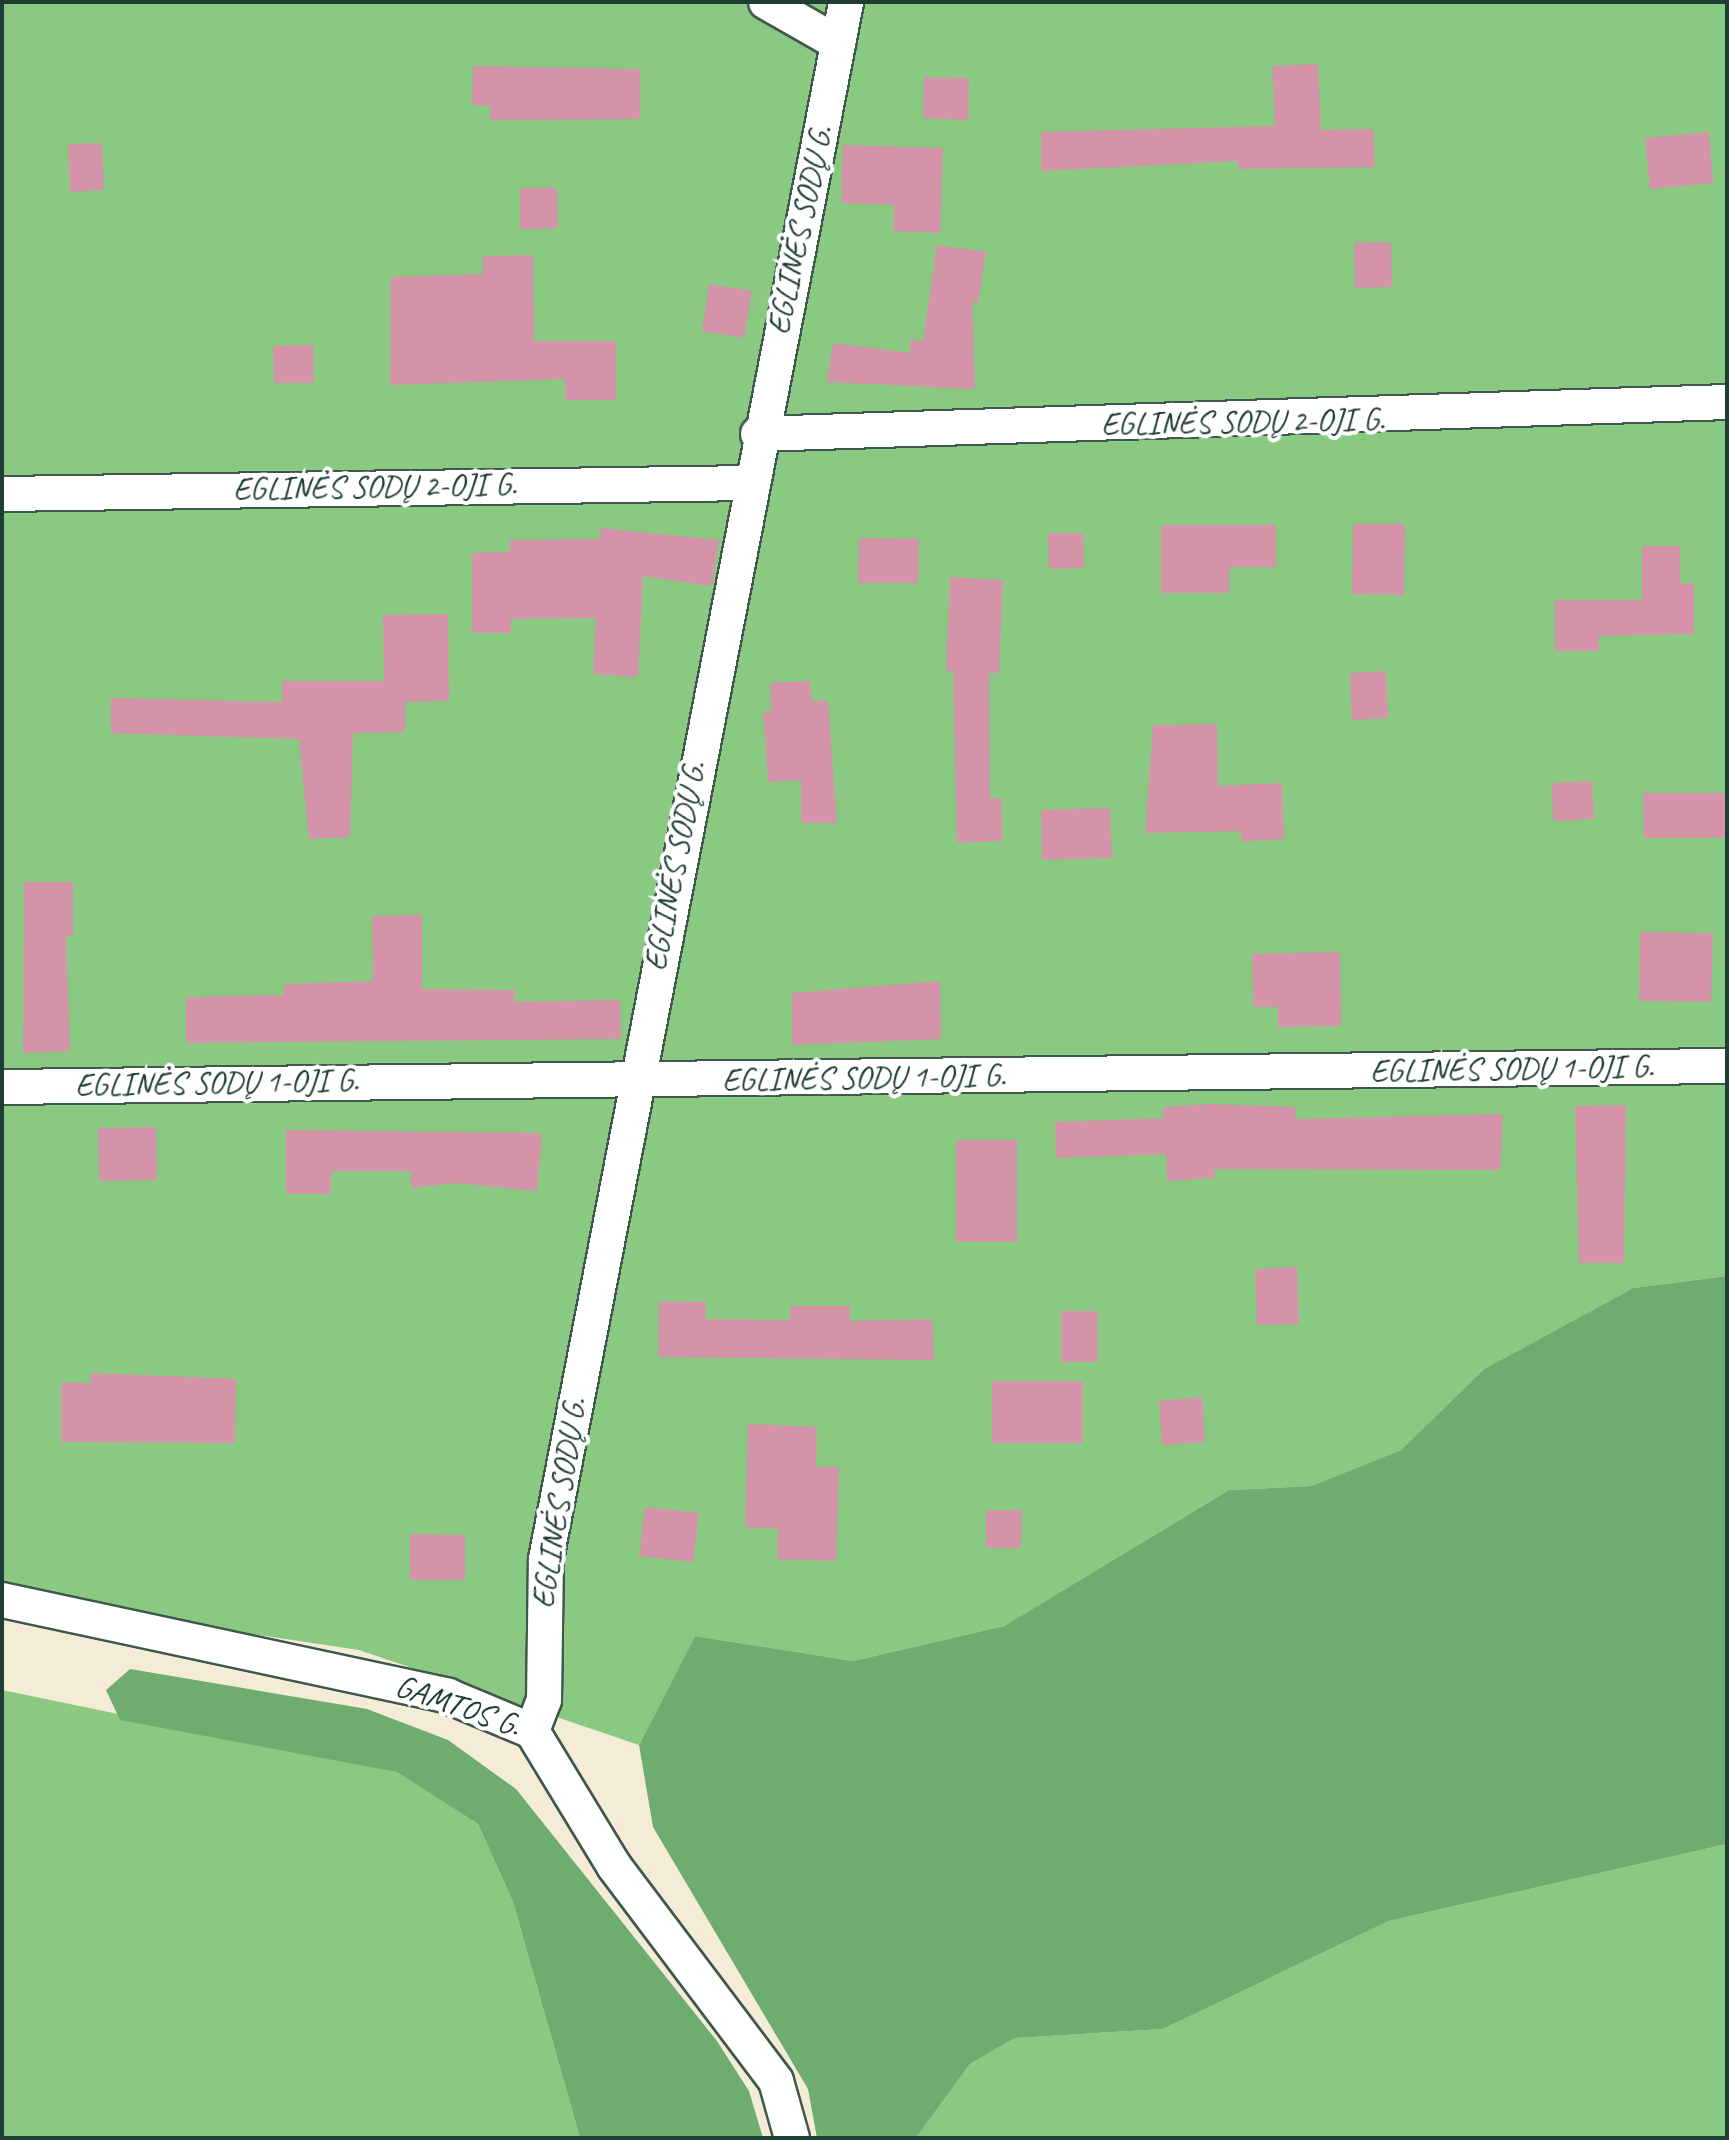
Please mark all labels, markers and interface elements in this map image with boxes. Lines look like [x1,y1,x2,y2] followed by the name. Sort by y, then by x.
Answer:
[759,122,841,338] street label: EGLINĖS SODŲ G.
[1101,400,1385,444] street label: EGLINĖS SODŲ 2-OJI G.
[233,465,517,509] street label: EGLINĖS SODŲ 2-OJI G.
[636,758,714,974] street label: EGLINĖS SODŲ G.
[1370,1047,1654,1091] street label: EGLINĖS SODŲ 1-OJI G.
[722,1056,1006,1100] street label: EGLINĖS SODŲ 1-OJI G.
[75,1061,359,1105] street label: EGLINĖS SODŲ 1-OJI G.
[523,1395,595,1611] street label: EGLINĖS SODŲ G.
[391,1667,525,1745] street label: GAMTOS G.

